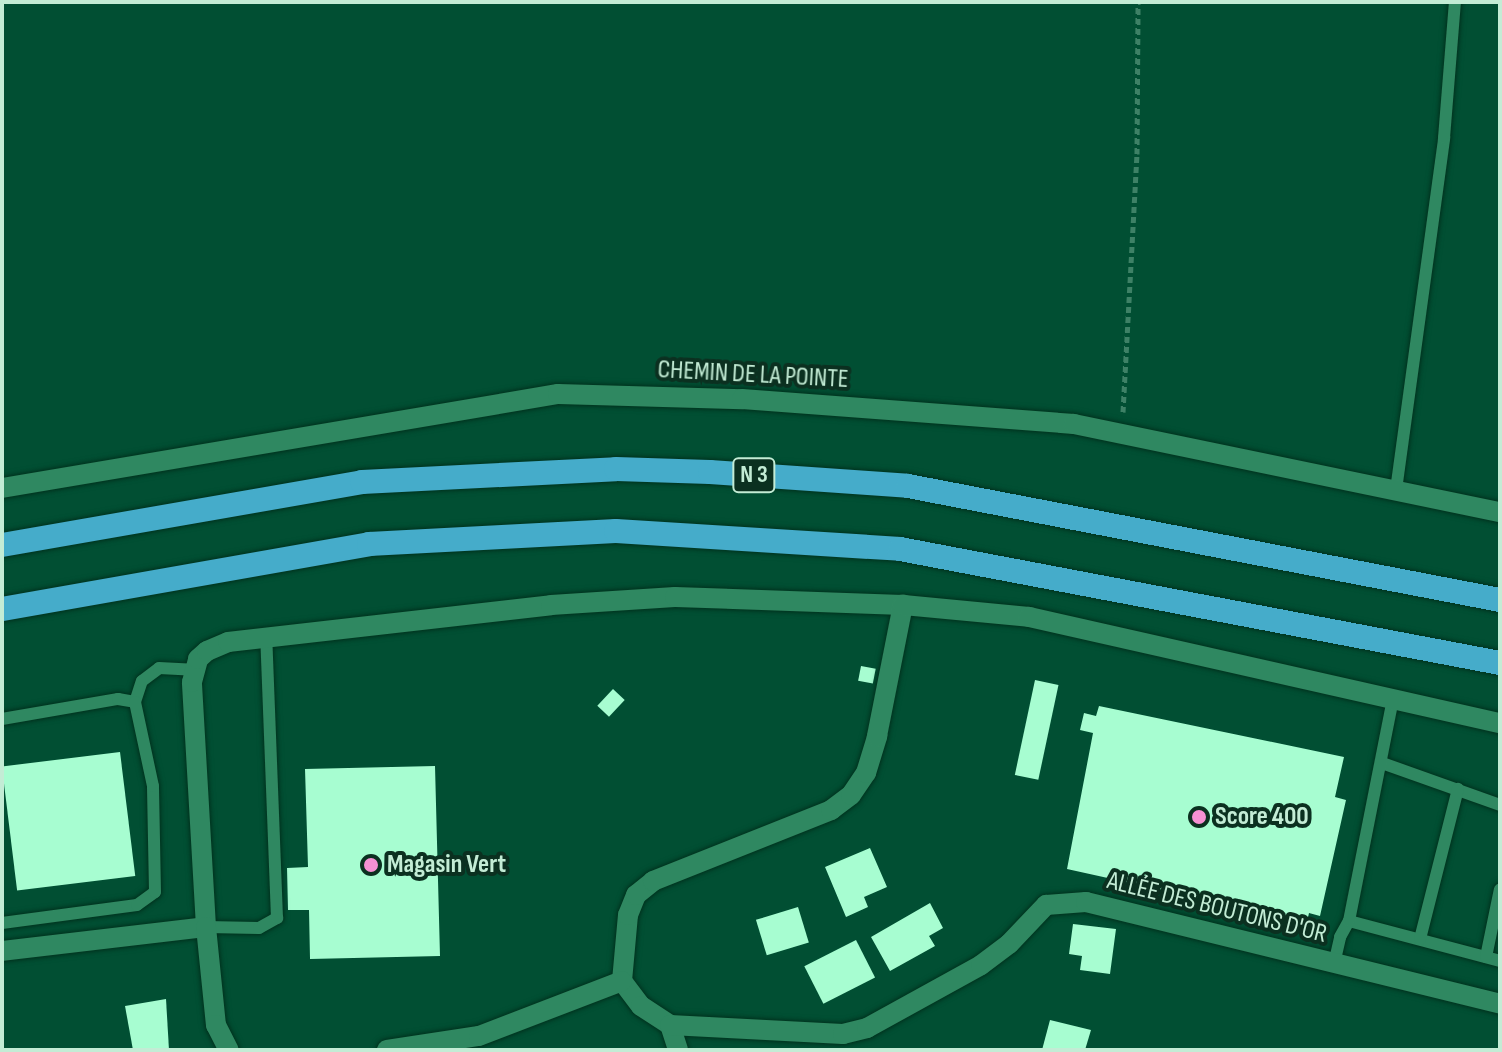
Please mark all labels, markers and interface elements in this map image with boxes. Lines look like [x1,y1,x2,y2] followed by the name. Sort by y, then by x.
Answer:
[657,354,849,396] street label: CHEMIN DE LA POINTE
[732,455,776,495] road number: N 3
[1215,801,1309,833] place label: Score 400
[1190,808,1208,826] marker: Score 400
[387,849,506,881] place label: Magasin Vert
[362,856,380,874] marker: Magasin Vert
[1104,866,1330,950] street label: ALLÉE DES BOUTONS D'OR

